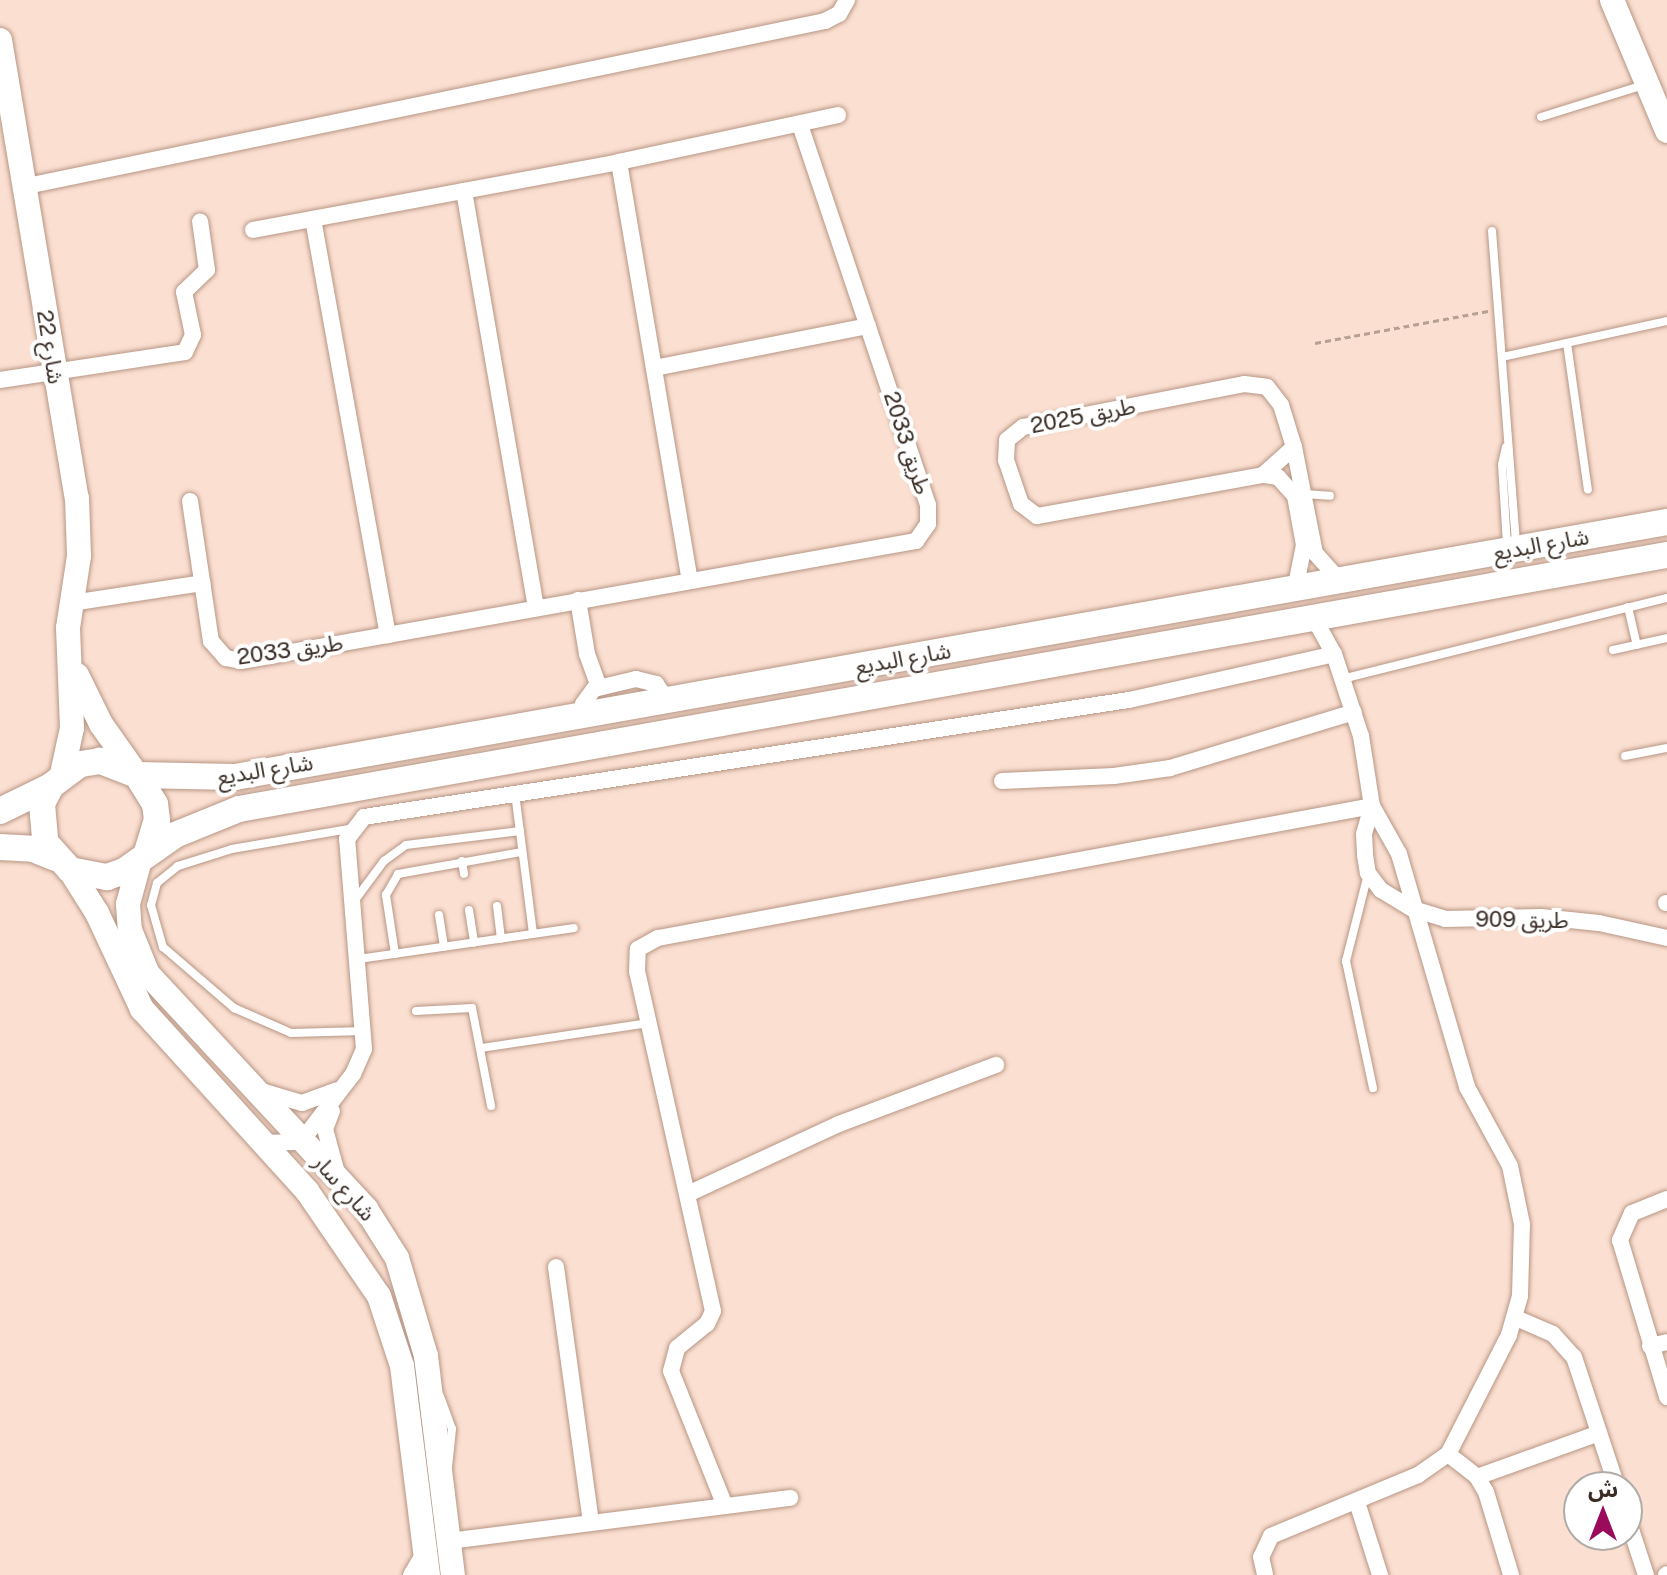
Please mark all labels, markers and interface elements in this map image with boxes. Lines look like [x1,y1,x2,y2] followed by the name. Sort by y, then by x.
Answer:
[31,308,69,386] street label: شارع 22
[878,388,936,498] street label: طريق 2033
[1028,393,1138,439] street label: طريق 2025
[1491,524,1591,566] street label: شارع البديع
[235,630,345,670] street label: طريق 2033
[853,638,953,680] street label: شارع البديع
[215,749,315,791] street label: شارع البديع
[1475,906,1569,934] street label: طريق 909
[307,1149,381,1227] street label: شارع سار
[1563,1471,1643,1551] north arrow
[1588,1476,1618,1502] text: ش

